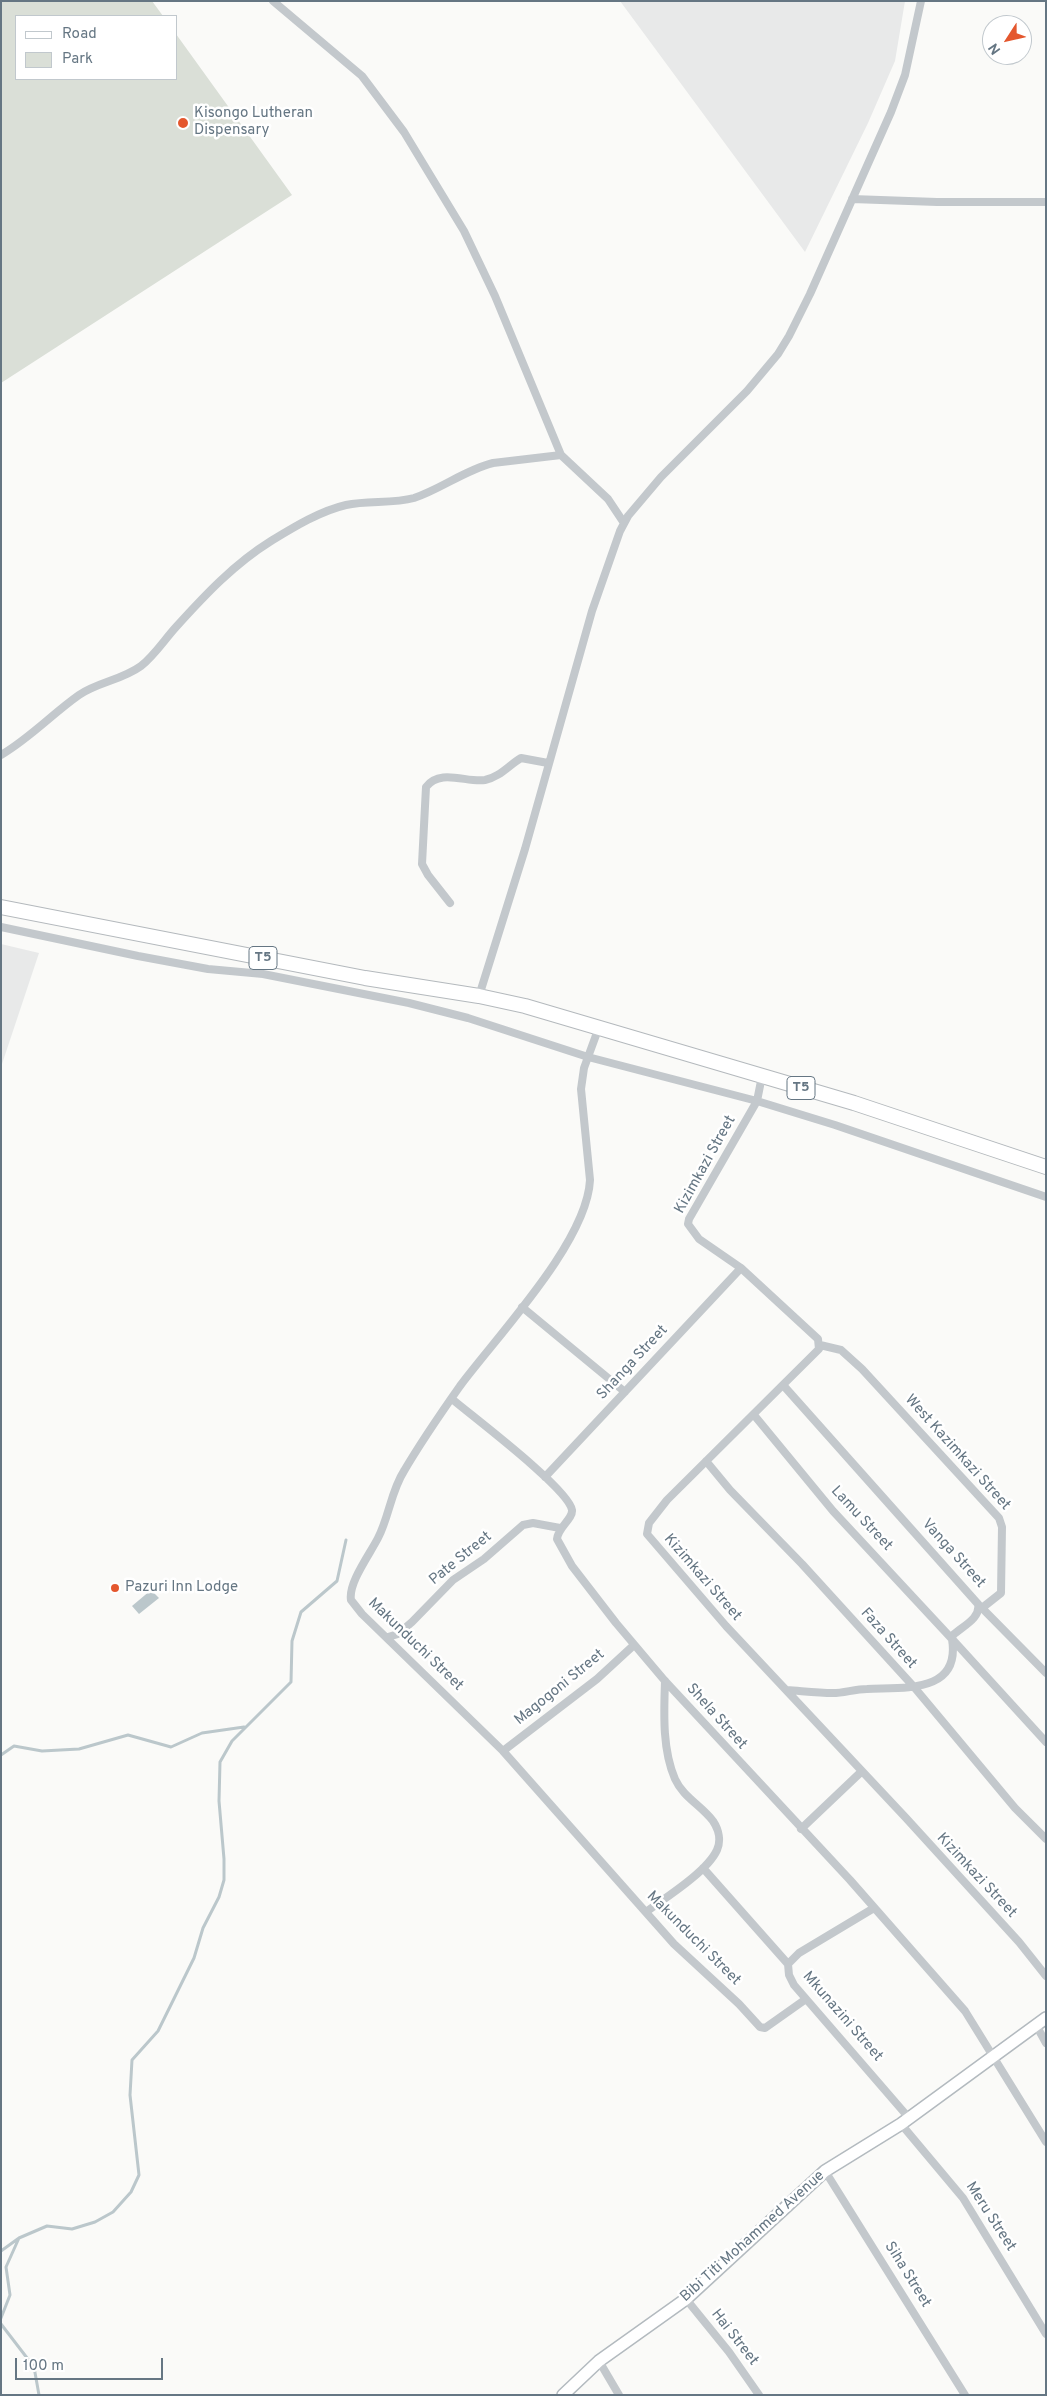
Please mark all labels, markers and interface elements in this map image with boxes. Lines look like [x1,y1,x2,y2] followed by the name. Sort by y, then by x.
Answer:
[15,15,178,80] legend
[982,15,1032,65] north arrow
[62,25,97,44] text: Road
[985,39,1005,57] text: N
[62,50,93,69] text: Park
[194,105,313,140] place label: Kisongo Lutheran Dispensary
[176,116,190,130] marker: Kisongo Lutheran Dispensary
[249,946,277,970] road number: T5
[787,1076,815,1100] road number: T5
[672,1113,740,1217] street label: Kizimkazi Street
[594,1322,672,1404] street label: Shanga Street
[900,1391,1014,1515] street label: West Kazimkazi Street
[826,1483,896,1555] street label: Lamu Street
[917,1516,989,1592] street label: Vanga Street
[426,1528,496,1590] street label: Pate Street
[659,1531,745,1625] street label: Kizimkazi Street
[125,1579,238,1597] place label: Pazuri Inn Lodge
[109,1582,121,1594] marker: Pazuri Inn Lodge
[363,1595,467,1695] street label: Makunduchi Street
[856,1605,920,1673] street label: Faza Street
[511,1646,609,1730] street label: Magogoni Street
[682,1680,750,1754] street label: Shela Street
[932,1830,1020,1922] street label: Kizimkazi Street
[642,1888,744,1990] street label: Makunduchi Street
[798,1968,886,2066] street label: Mkunazini Street
[677,2167,829,2307] street label: Bibi Titi Mohammed Avenue
[961,2179,1019,2255] street label: Meru Street
[880,2239,934,2311] street label: Siha Street
[706,2306,762,2370] street label: Hai Street
[18,2348,165,2380] scale bar
[23,2357,64,2376] text: 100 m

